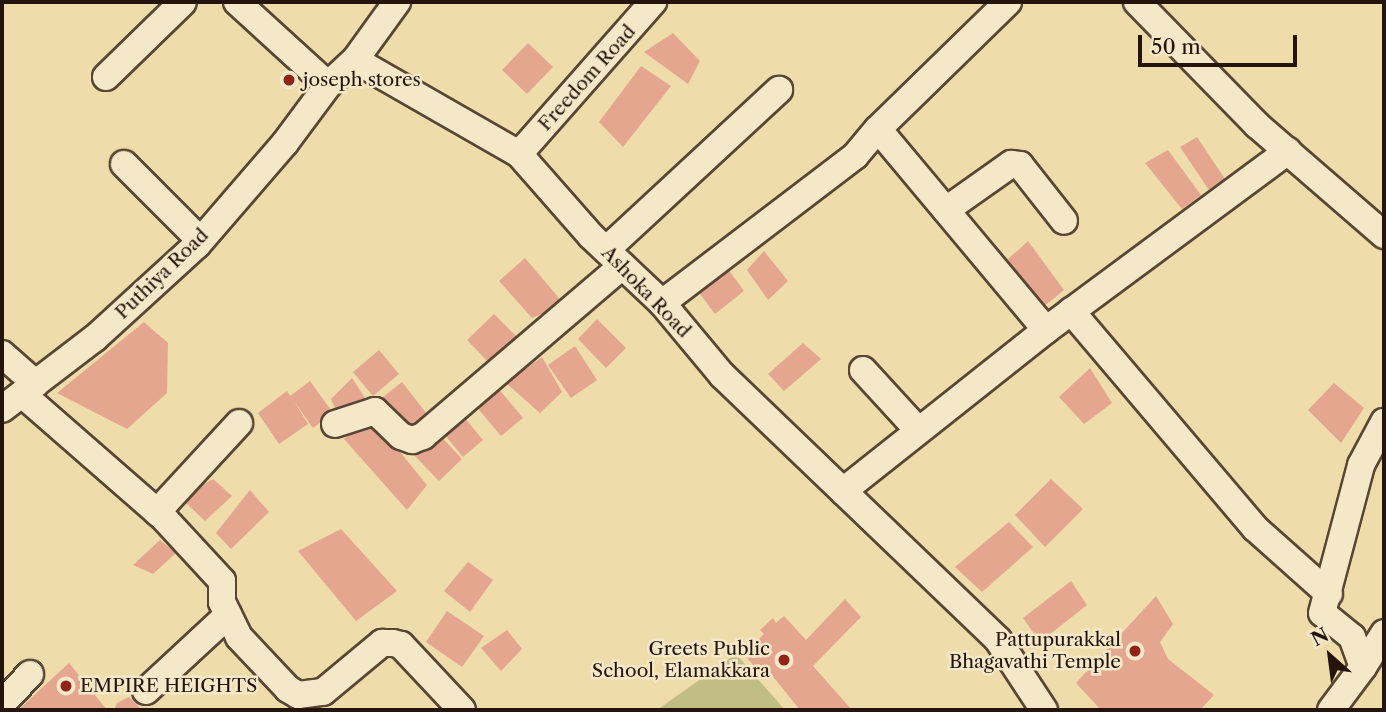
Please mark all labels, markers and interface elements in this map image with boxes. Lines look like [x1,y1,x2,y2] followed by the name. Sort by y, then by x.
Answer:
[534,20,640,136] street label: Freedom Road
[1141,21,1300,65] scale bar
[1151,34,1201,59] text: 50 m
[303,69,421,91] place label: joseph stores
[281,72,297,88] marker: joseph stores
[111,224,213,324] street label: Puthiya Road
[597,241,695,343] street label: Ashoka Road
[1295,621,1365,691] north arrow
[1307,623,1333,651] text: N
[948,629,1121,673] place label: Pattupurakkal Bhagavathi Temple
[592,638,770,682] place label: Greets Public School, Elamakkara
[1127,643,1143,659] marker: Pattupurakkal Bhagavathi Temple
[776,652,792,668] marker: Greets Public School, Elamakkara
[80,675,257,697] place label: EMPIRE HEIGHTS
[58,678,74,694] marker: EMPIRE HEIGHTS

